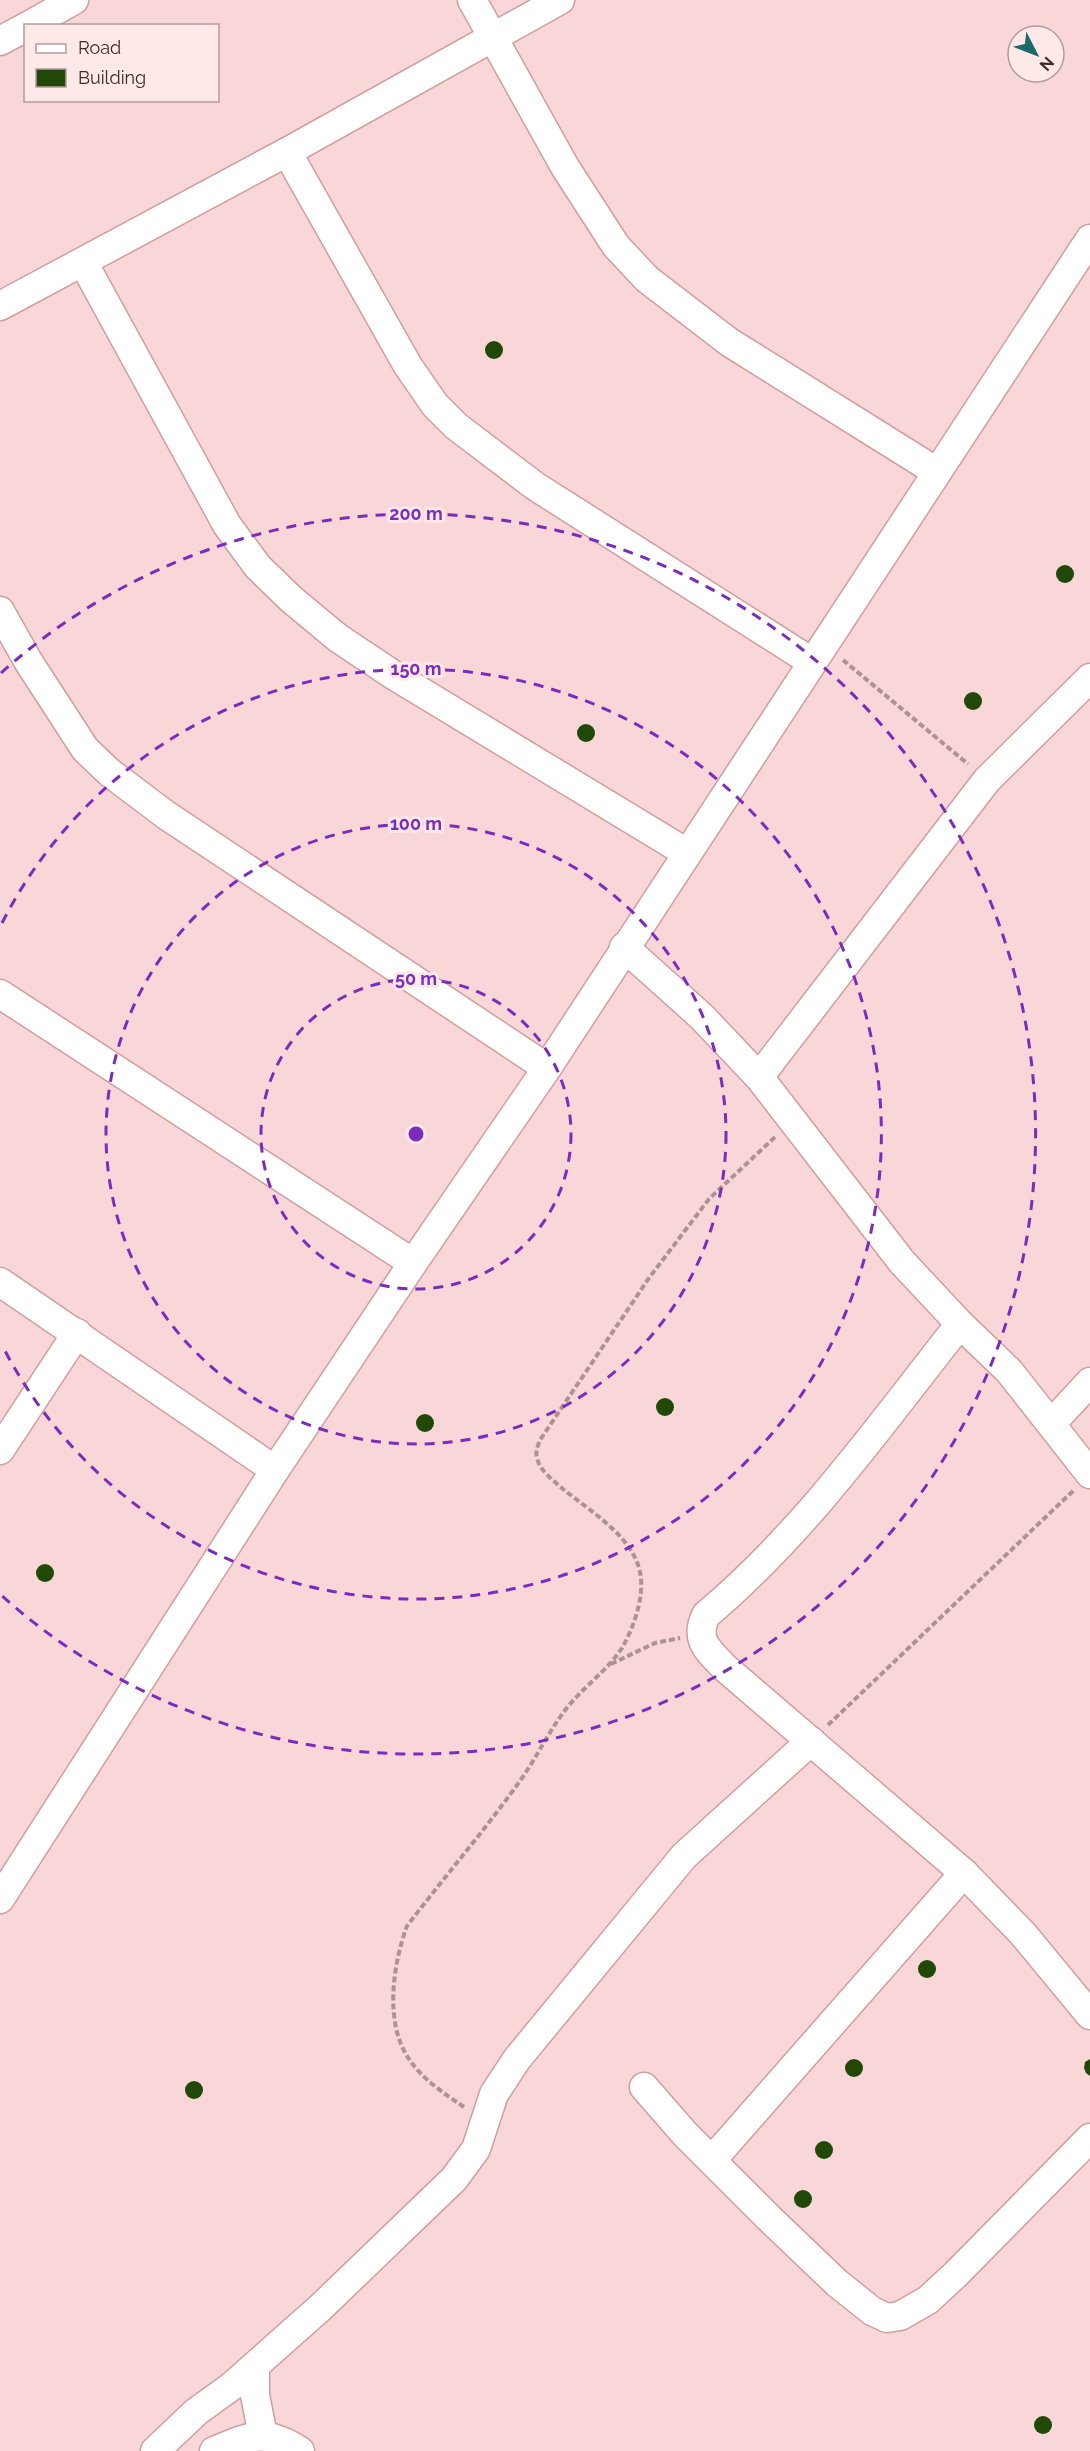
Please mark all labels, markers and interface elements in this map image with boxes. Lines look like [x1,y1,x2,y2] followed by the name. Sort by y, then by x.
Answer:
[24,24,219,102] legend
[1006,24,1066,84] north arrow
[78,37,121,58] text: Road
[1036,53,1058,75] text: N
[78,67,146,88] text: Building
[389,503,443,524] text: 200 m
[391,658,442,679] text: 150 m
[390,813,442,834] text: 100 m
[395,968,437,989] text: 50 m
[406,1124,426,1144] centre of rings

